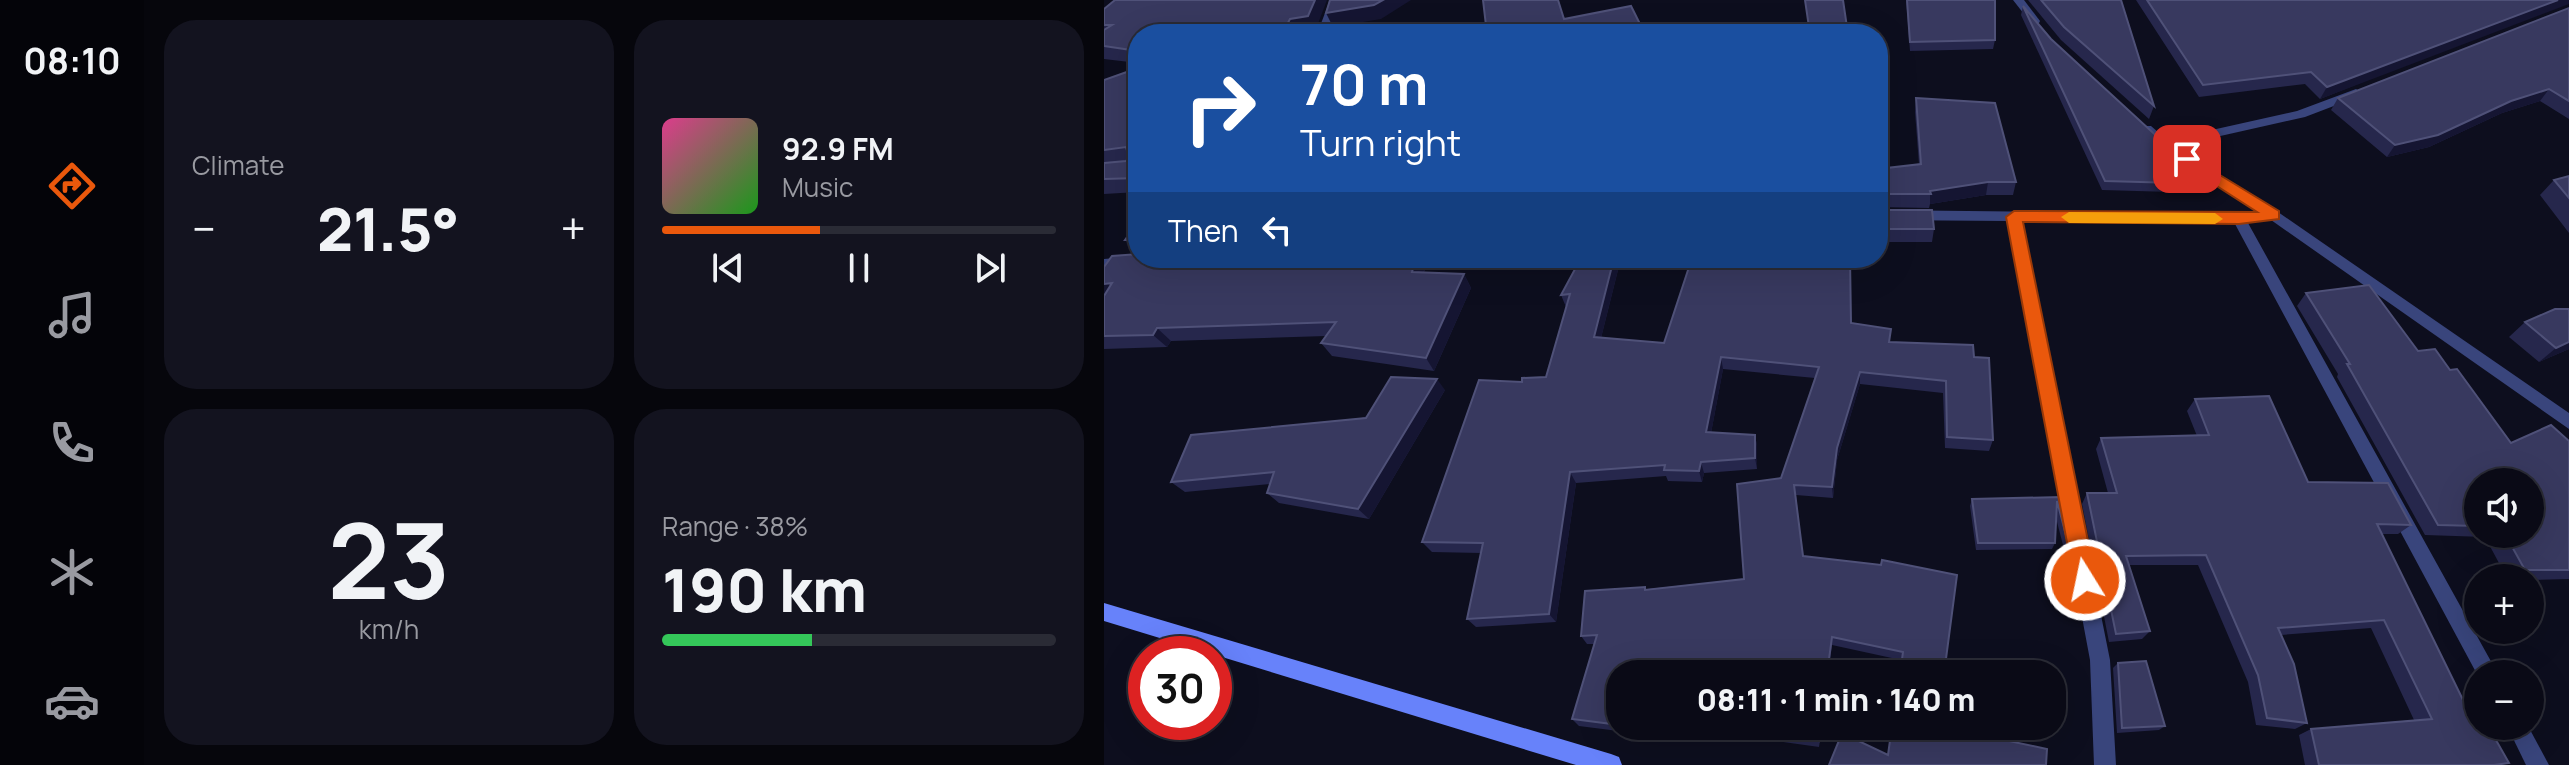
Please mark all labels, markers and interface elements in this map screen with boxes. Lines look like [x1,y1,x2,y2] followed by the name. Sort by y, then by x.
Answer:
[23,36,121,85] text: 08:10
[1300,45,1428,122] text: 70 m
[1168,56,1272,160] icon: right
[1300,118,1461,167] text: Turn right
[2153,125,2221,193] pin
[782,128,894,169] text: 92.9 FM
[2165,137,2209,181] icon: arrive
[192,147,284,183] text: Climate
[44,158,100,214] icon: directions
[782,169,853,205] text: Music
[317,187,460,269] text: 21.5°
[192,198,216,258] text: −
[561,198,586,258] text: +
[1255,208,1299,252] icon: left
[1168,210,1239,251] text: Then
[706,246,750,290] icon: previous
[837,246,881,290] icon: pause
[968,246,1012,290] icon: next
[44,287,100,343] icon: music
[44,415,100,471] icon: phone
[2464,468,2544,740] map controls
[2464,468,2544,548] button: sound
[328,488,450,630] text: 23
[662,508,808,544] text: Range · 38%
[2043,538,2127,622] position arrow
[44,544,100,600] icon: climate
[662,548,867,630] text: 190 km
[2464,564,2544,644] button: +
[359,611,419,647] text: km/h
[1128,636,1232,740] speed limit sign: 30
[2464,660,2544,740] button: −
[44,673,100,729] icon: car
[1697,679,1975,720] text: 08:11 · 1 min · 140 m

